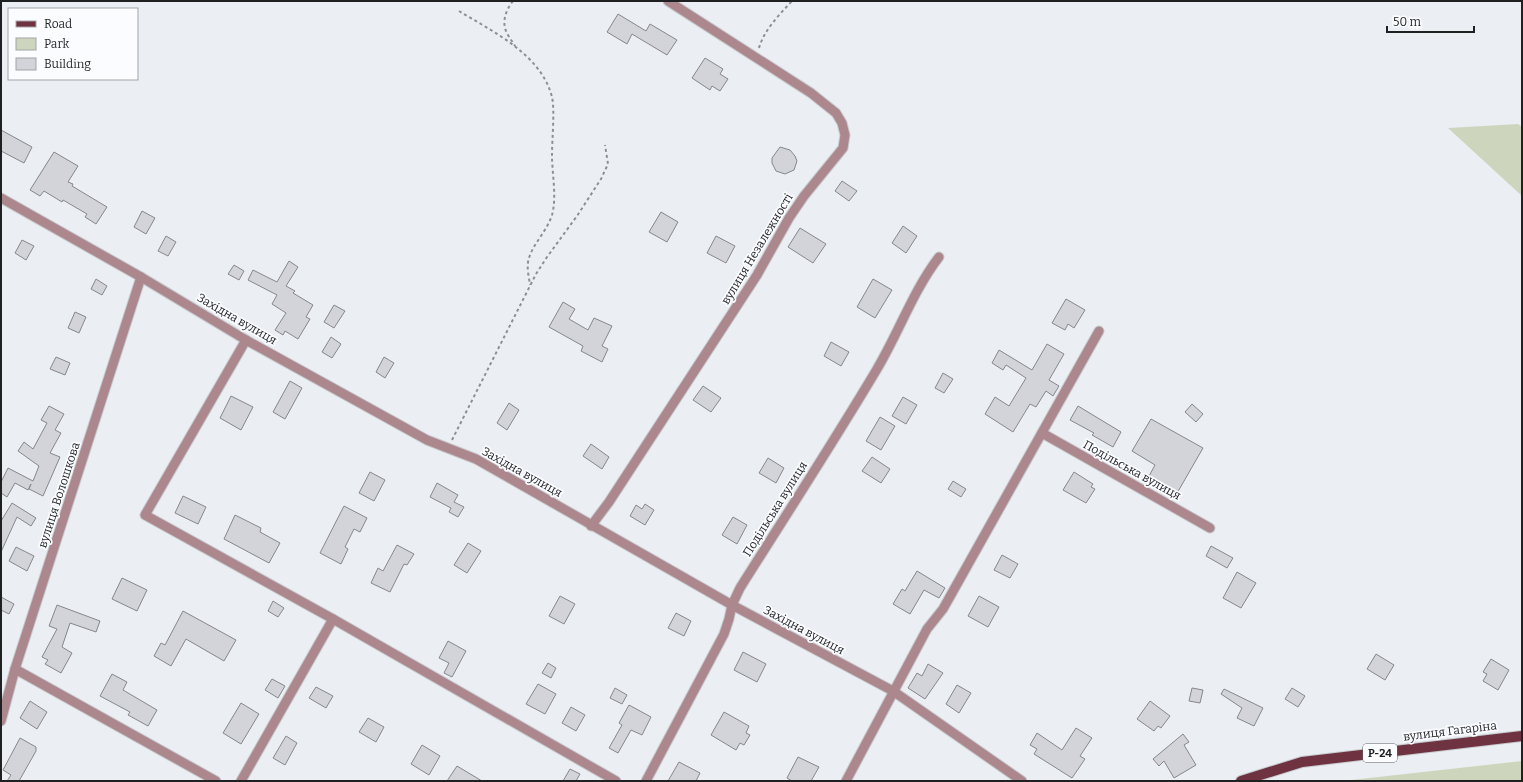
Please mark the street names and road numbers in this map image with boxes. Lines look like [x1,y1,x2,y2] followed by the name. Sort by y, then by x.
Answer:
[718,191,796,307] street label: вулиця Незалежності
[195,291,280,348] street label: Західна вулиця
[1081,437,1184,503] street label: Подільська вулиця
[35,440,83,550] street label: вулиця Волошкова
[479,444,565,500] street label: Західна вулиця
[740,459,810,559] street label: Подільська вулиця
[761,603,847,657] street label: Західна вулиця
[1402,718,1498,744] street label: вулиця Гагаріна
[1363,744,1397,762] road number: Р-24

